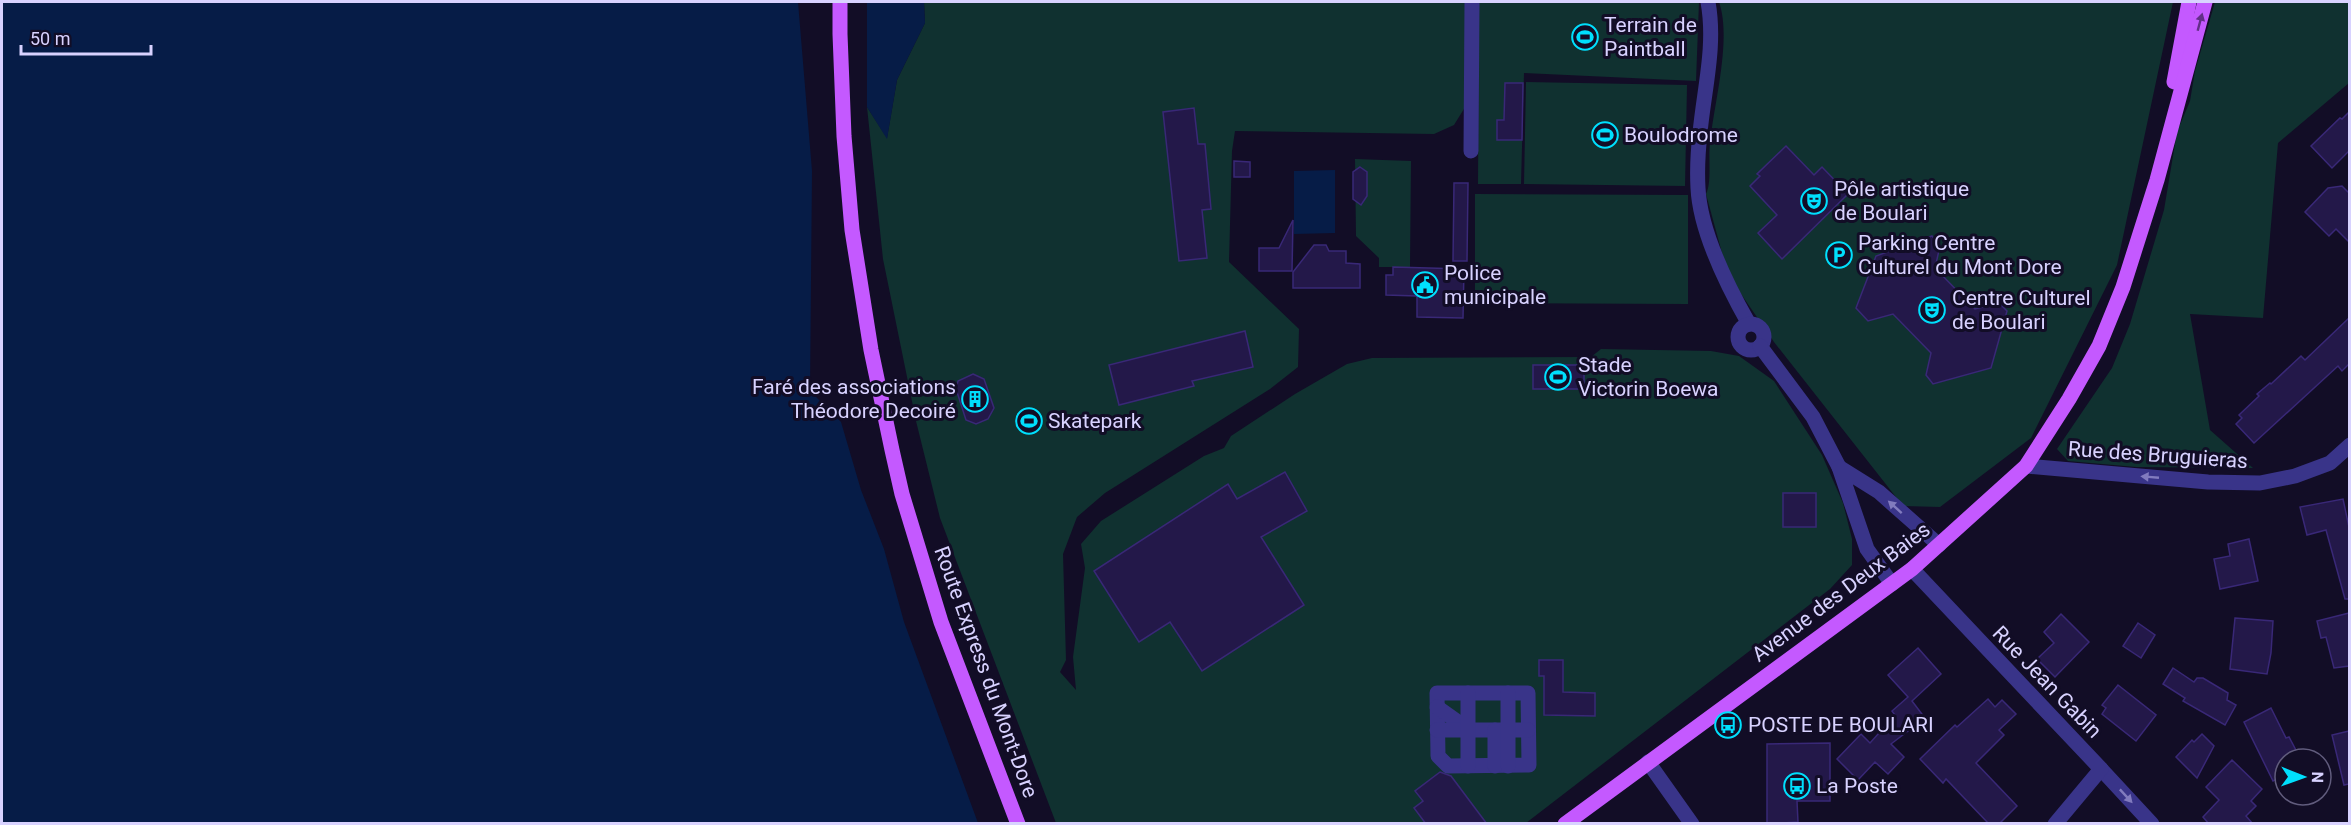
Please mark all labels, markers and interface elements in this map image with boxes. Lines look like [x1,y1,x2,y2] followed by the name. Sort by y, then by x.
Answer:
[1604,13,1697,61] place label: Terrain de Paintball
[2196,13,2205,31] one-way arrow
[21,18,152,56] scale bar
[1570,22,1600,52] sports icon: Terrain de Paintball
[30,28,70,49] text: 50 m
[1590,120,1620,150] sports icon: Boulodrome
[1624,123,1738,147] place label: Boulodrome
[1834,177,1969,225] place label: Pôle artistique de Boulari
[1799,186,1829,216] theatre icon: Pôle artistique de Boulari
[1858,231,2062,279] place label: Parking Centre Culturel du Mont Dore
[1824,240,1854,270] parking icon: Parking Centre Culturel du Mont Dore
[1444,261,1546,309] place label: Police municipale
[1410,270,1440,300] public building icon: Police municipale
[1952,286,2091,334] place label: Centre Culturel de Boulari
[1917,295,1947,325] theatre icon: Centre Culturel de Boulari
[1578,353,1719,401] place label: Stade Victorin Boewa
[1543,362,1573,392] sports icon: Stade Victorin Boewa
[752,375,956,423] place label: Faré des associations Théodore Decoiré
[960,384,990,414] building icon: Faré des associations Théodore Decoiré
[1014,406,1044,436] sports icon: Skatepark
[1048,409,1142,433] place label: Skatepark
[2067,437,2249,473] street label: Rue des Bruguieras
[2140,472,2159,482] one-way arrow
[1887,500,1903,513] one-way arrow
[1747,517,1935,667] street label: Avenue des Deux Baies
[929,543,1043,801] street label: Route Express du Mont-Dore
[1988,621,2106,743] street label: Rue Jean Gabin
[1713,710,1743,740] bus stop icon: POSTE DE BOULARI
[1748,713,1934,737] place label: POSTE DE BOULARI
[2273,747,2333,807] north arrow
[1782,771,1812,801] bus stop icon: La Poste
[2308,771,2327,783] text: N
[1816,774,1898,798] place label: La Poste
[2119,789,2133,803] one-way arrow

